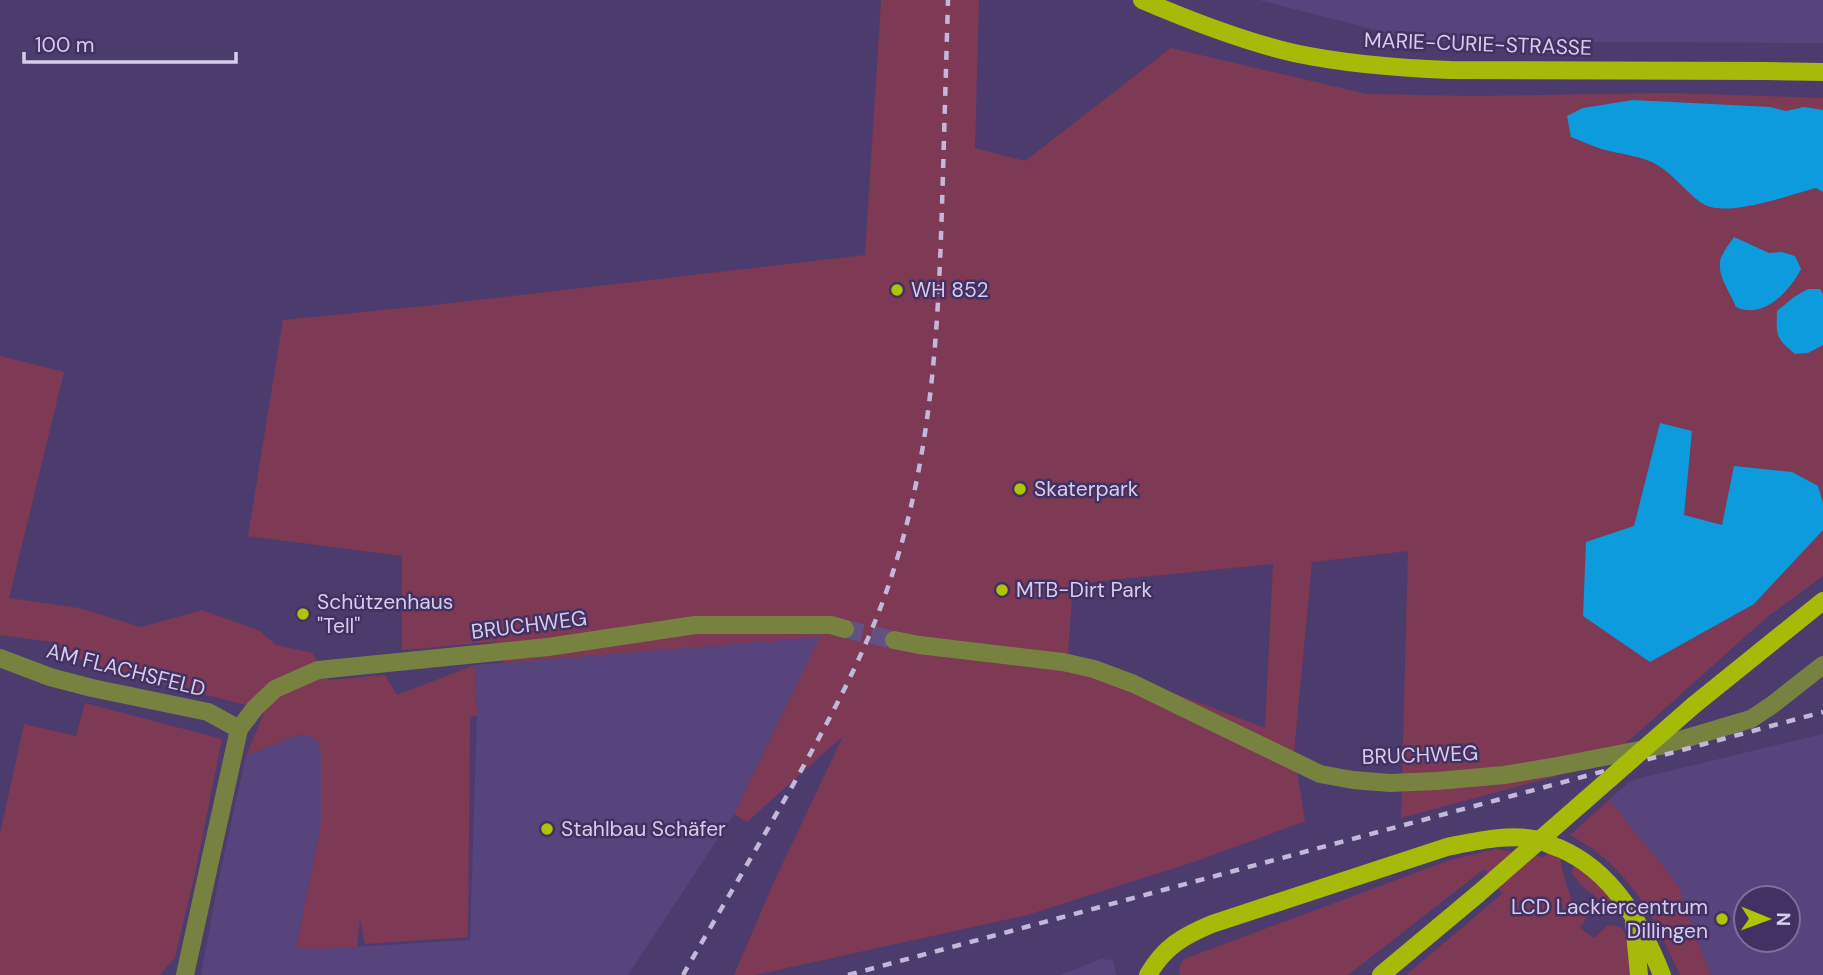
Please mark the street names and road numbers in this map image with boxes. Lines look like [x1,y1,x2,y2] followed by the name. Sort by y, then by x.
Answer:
[1364,26,1592,62] street label: MARIE-CURIE-STRASSE
[470,604,588,646] street label: BRUCHWEG
[44,637,208,703] street label: AM FLACHSFELD
[1361,739,1479,771] street label: BRUCHWEG

